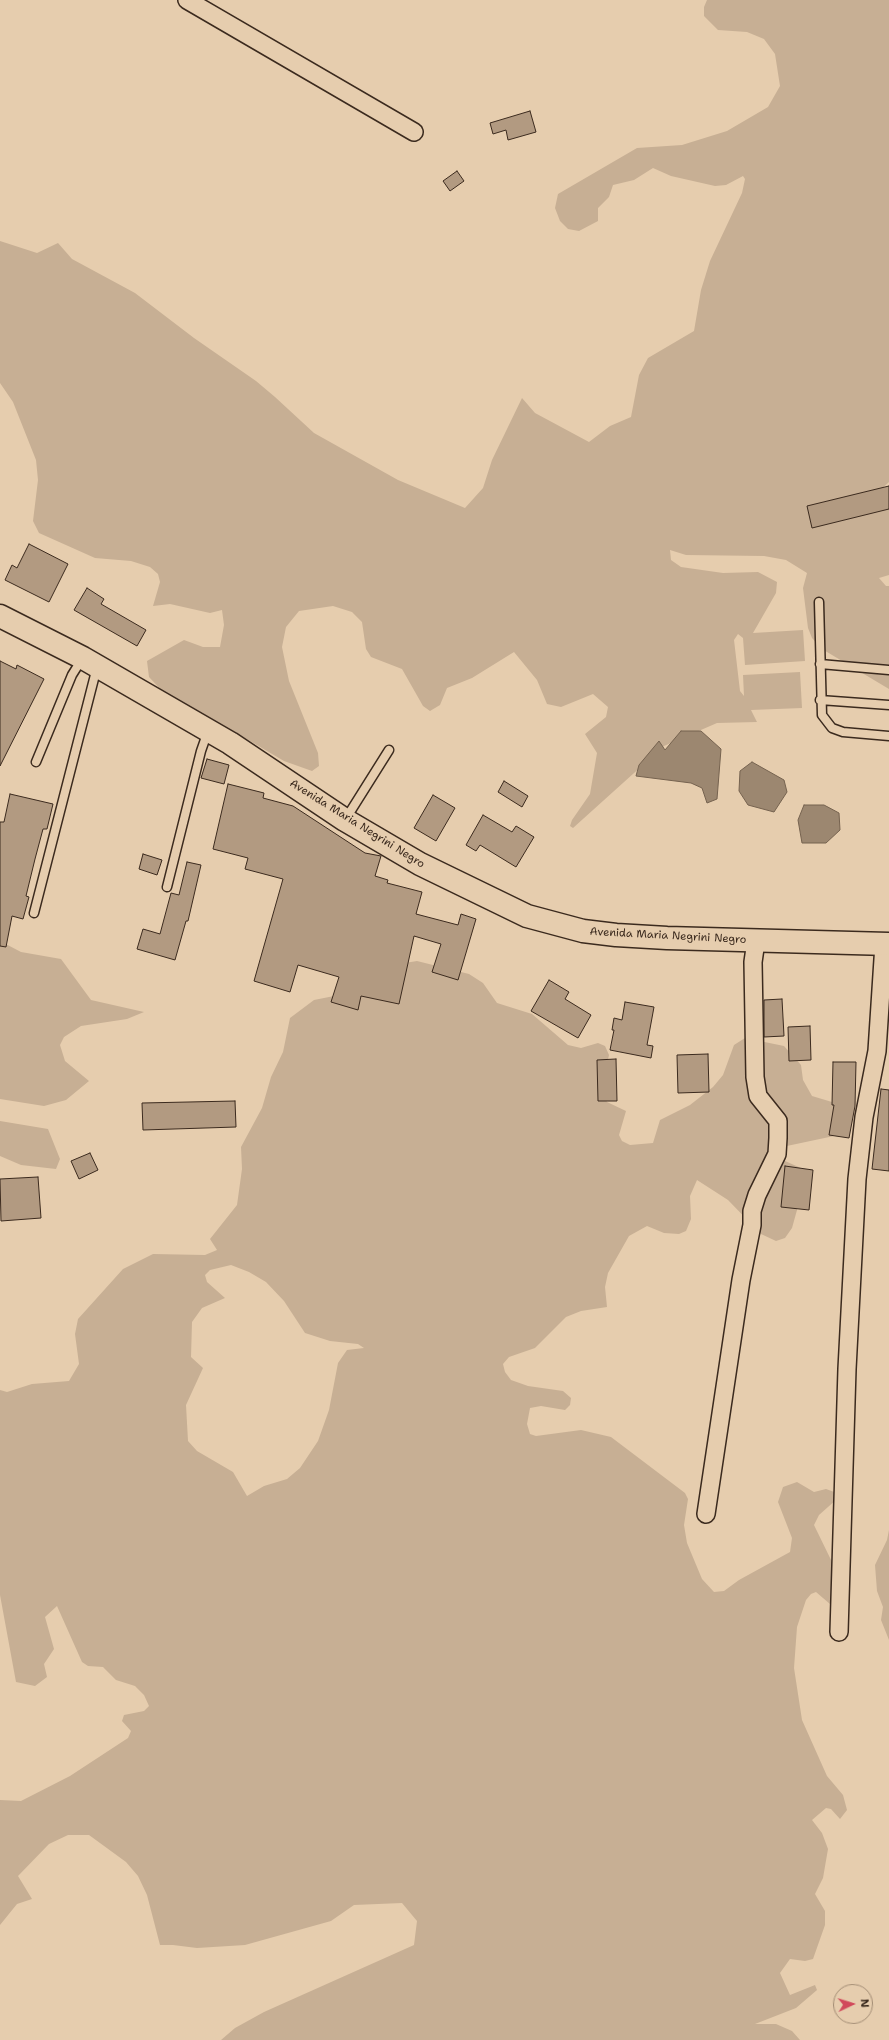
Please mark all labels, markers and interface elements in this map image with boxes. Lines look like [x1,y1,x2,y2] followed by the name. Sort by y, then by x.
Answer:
[287,777,427,871] street label: Avenida Maria Negrini Negro
[589,925,747,947] street label: Avenida Maria Negrini Negro
[833,1984,873,2024] north arrow
[857,1998,872,2008] text: N

